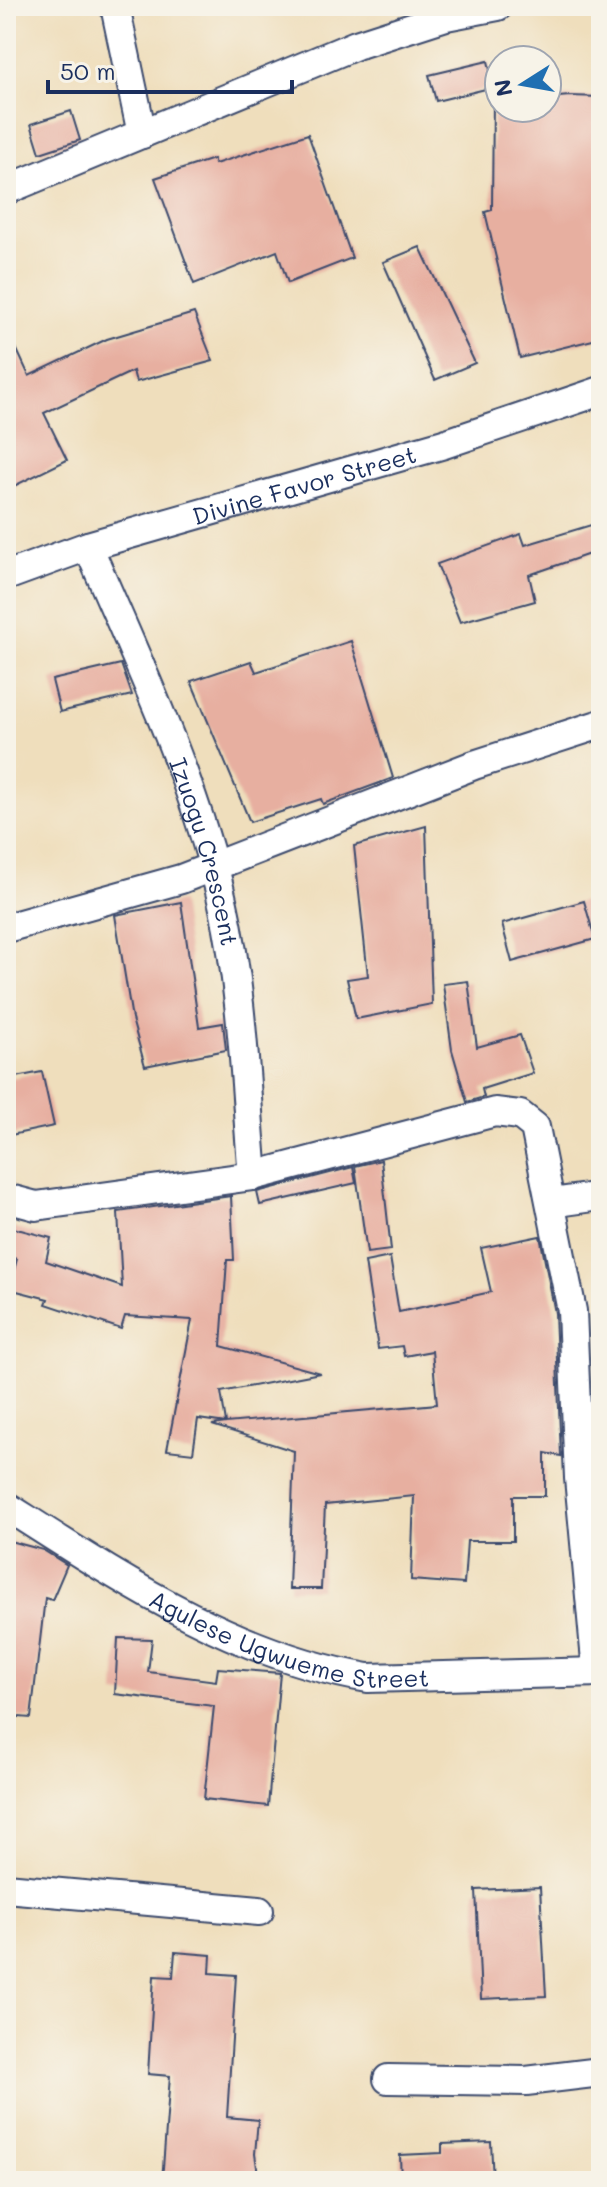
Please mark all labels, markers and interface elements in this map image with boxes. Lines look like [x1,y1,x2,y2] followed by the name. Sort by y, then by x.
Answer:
[48,44,292,94] scale bar
[483,44,563,124] north arrow
[60,55,116,86] text: 50 m
[487,77,519,99] text: N
[189,437,419,531] street label: Divine Favor Street
[163,753,246,948] street label: Izuogu Crescent
[144,1582,429,1694] street label: Agulese Ugwueme Street

